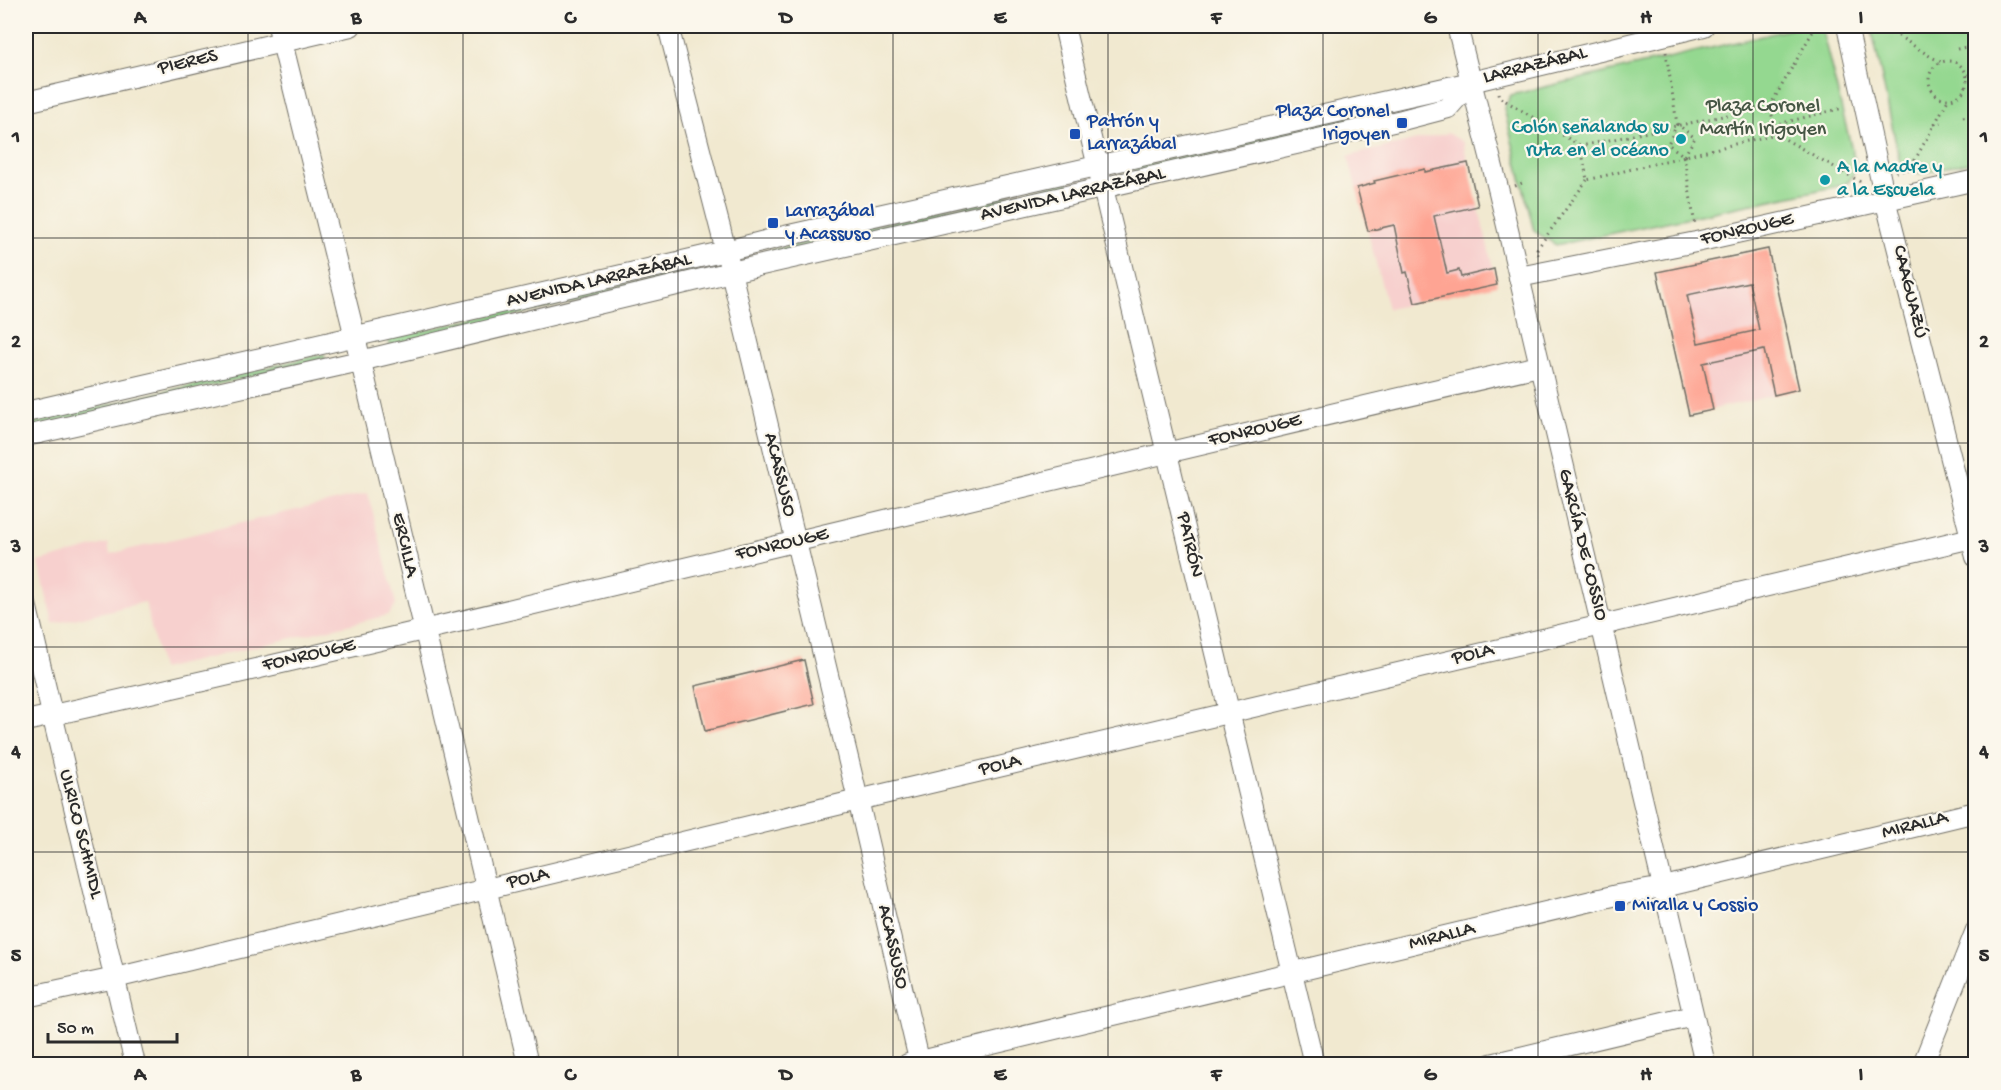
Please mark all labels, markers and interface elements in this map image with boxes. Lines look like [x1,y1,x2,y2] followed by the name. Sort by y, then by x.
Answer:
[133,8,148,31] text: A
[350,8,362,31] text: B
[564,8,578,31] text: C
[777,8,793,31] text: D
[994,8,1008,31] text: E
[1210,8,1223,31] text: F
[1424,8,1438,31] text: G
[1640,8,1652,31] text: H
[1859,8,1864,31] text: I
[1480,40,1590,90] street label: LARRAZÁBAL
[155,45,221,81] street label: PIERES
[1700,96,1827,142] park label: Plaza Coronel Martín Irigoyen
[1275,101,1390,147] place label: Plaza Coronel Irigoyen
[1086,111,1177,157] place label: Patrón y Larrazábal
[1395,116,1409,130] marker: Plaza Coronel Irigoyen
[1512,117,1670,163] place label: Colón señalando su ruta en el océano
[11,127,20,150] text: 1
[1068,127,1082,141] marker: Patrón y Larrazábal
[1979,127,1988,150] text: 1
[1674,132,1688,146] marker: Colón señalando su ruta en el océano
[1837,157,1943,203] place label: A la Madre y a la Escuela
[978,160,1168,227] street label: AVENIDA LARRAZÁBAL
[1818,173,1832,187] marker: A la Madre y a la Escuela
[785,201,875,247] place label: Larrazábal y Acassuso
[1697,208,1797,252] street label: FONROUGE
[766,216,780,230] marker: Larrazábal y Acassuso
[1886,243,1933,341] street label: CAAGUAZÚ
[504,246,694,313] street label: AVENIDA LARRAZÁBAL
[11,332,21,355] text: 2
[1979,332,1989,355] text: 2
[1205,409,1305,453] street label: FONROUGE
[757,431,801,519] street label: ACASSUSO
[1552,466,1613,623] street label: GARCÍA DE COSSIO
[1170,509,1208,580] street label: PATRÓN
[385,511,423,580] street label: ERCILLA
[732,523,832,567] street label: FONROUGE
[10,537,21,560] text: 3
[1978,537,1989,560] text: 3
[259,634,359,678] street label: FONROUGE
[1449,639,1497,671] street label: POLA
[10,742,21,765] text: 4
[1978,742,1989,765] text: 4
[976,750,1024,782] street label: POLA
[53,767,107,902] street label: ULRICO SCHMIDL
[1880,806,1952,845] street label: MIRALLA
[504,863,552,895] street label: POLA
[1632,895,1758,918] place label: Miralla y Cossio
[1613,899,1627,913] marker: Miralla y Cossio
[871,903,913,991] street label: ACASSUSO
[1407,917,1479,956] street label: MIRALLA
[11,946,22,969] text: 5
[1979,946,1990,969] text: 5
[48,1006,177,1044] scale bar
[57,1019,94,1040] text: 50 m
[133,1065,148,1088] text: A
[350,1065,362,1088] text: B
[564,1065,578,1088] text: C
[777,1065,793,1088] text: D
[994,1065,1008,1088] text: E
[1210,1065,1223,1088] text: F
[1424,1065,1438,1088] text: G
[1640,1065,1652,1088] text: H
[1859,1065,1864,1088] text: I

